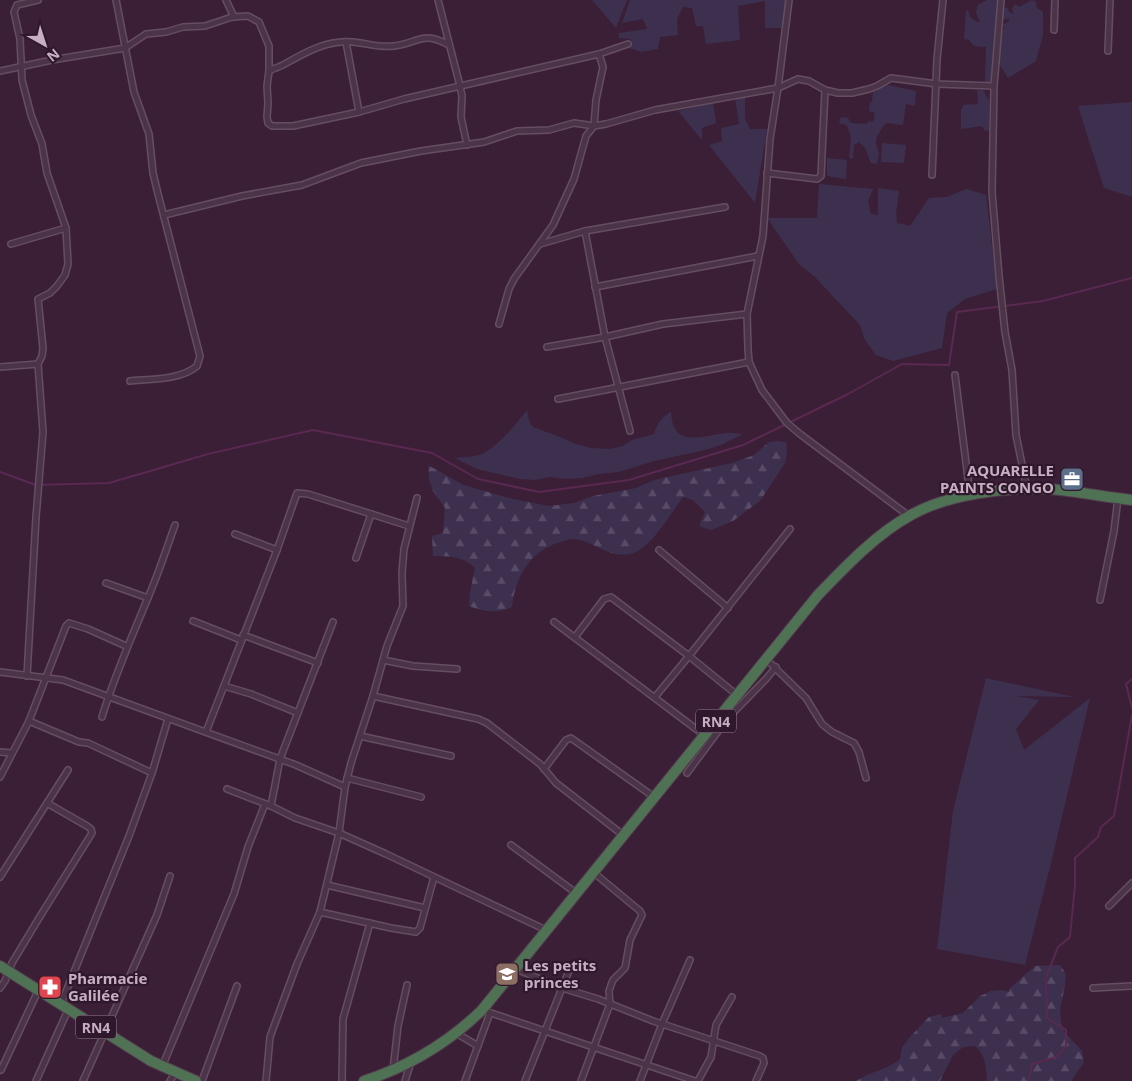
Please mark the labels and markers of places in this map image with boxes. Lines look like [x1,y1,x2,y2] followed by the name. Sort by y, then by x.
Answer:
[940,460,1054,497] place label: AQUARELLE PAINTS CONGO
[1059,466,1085,492] office icon: AQUARELLE PAINTS CONGO
[524,955,596,992] place label: Les petits princes
[494,961,520,987] school or university icon: Les petits princes
[68,968,148,1005] place label: Pharmacie Galilée
[37,974,63,1000] pharmacy icon: Pharmacie Galilée

